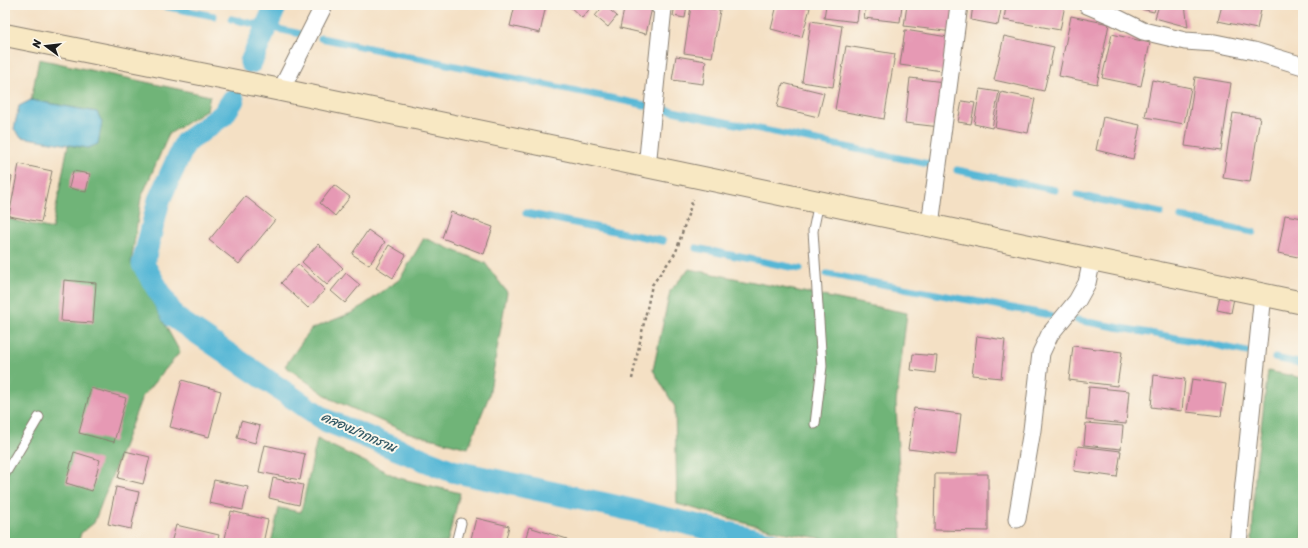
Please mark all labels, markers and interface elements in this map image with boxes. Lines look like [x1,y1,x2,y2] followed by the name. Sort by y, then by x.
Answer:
[26,26,66,66] north arrow
[26,37,47,51] text: N
[318,405,402,460] water label: คลองปากกราน

